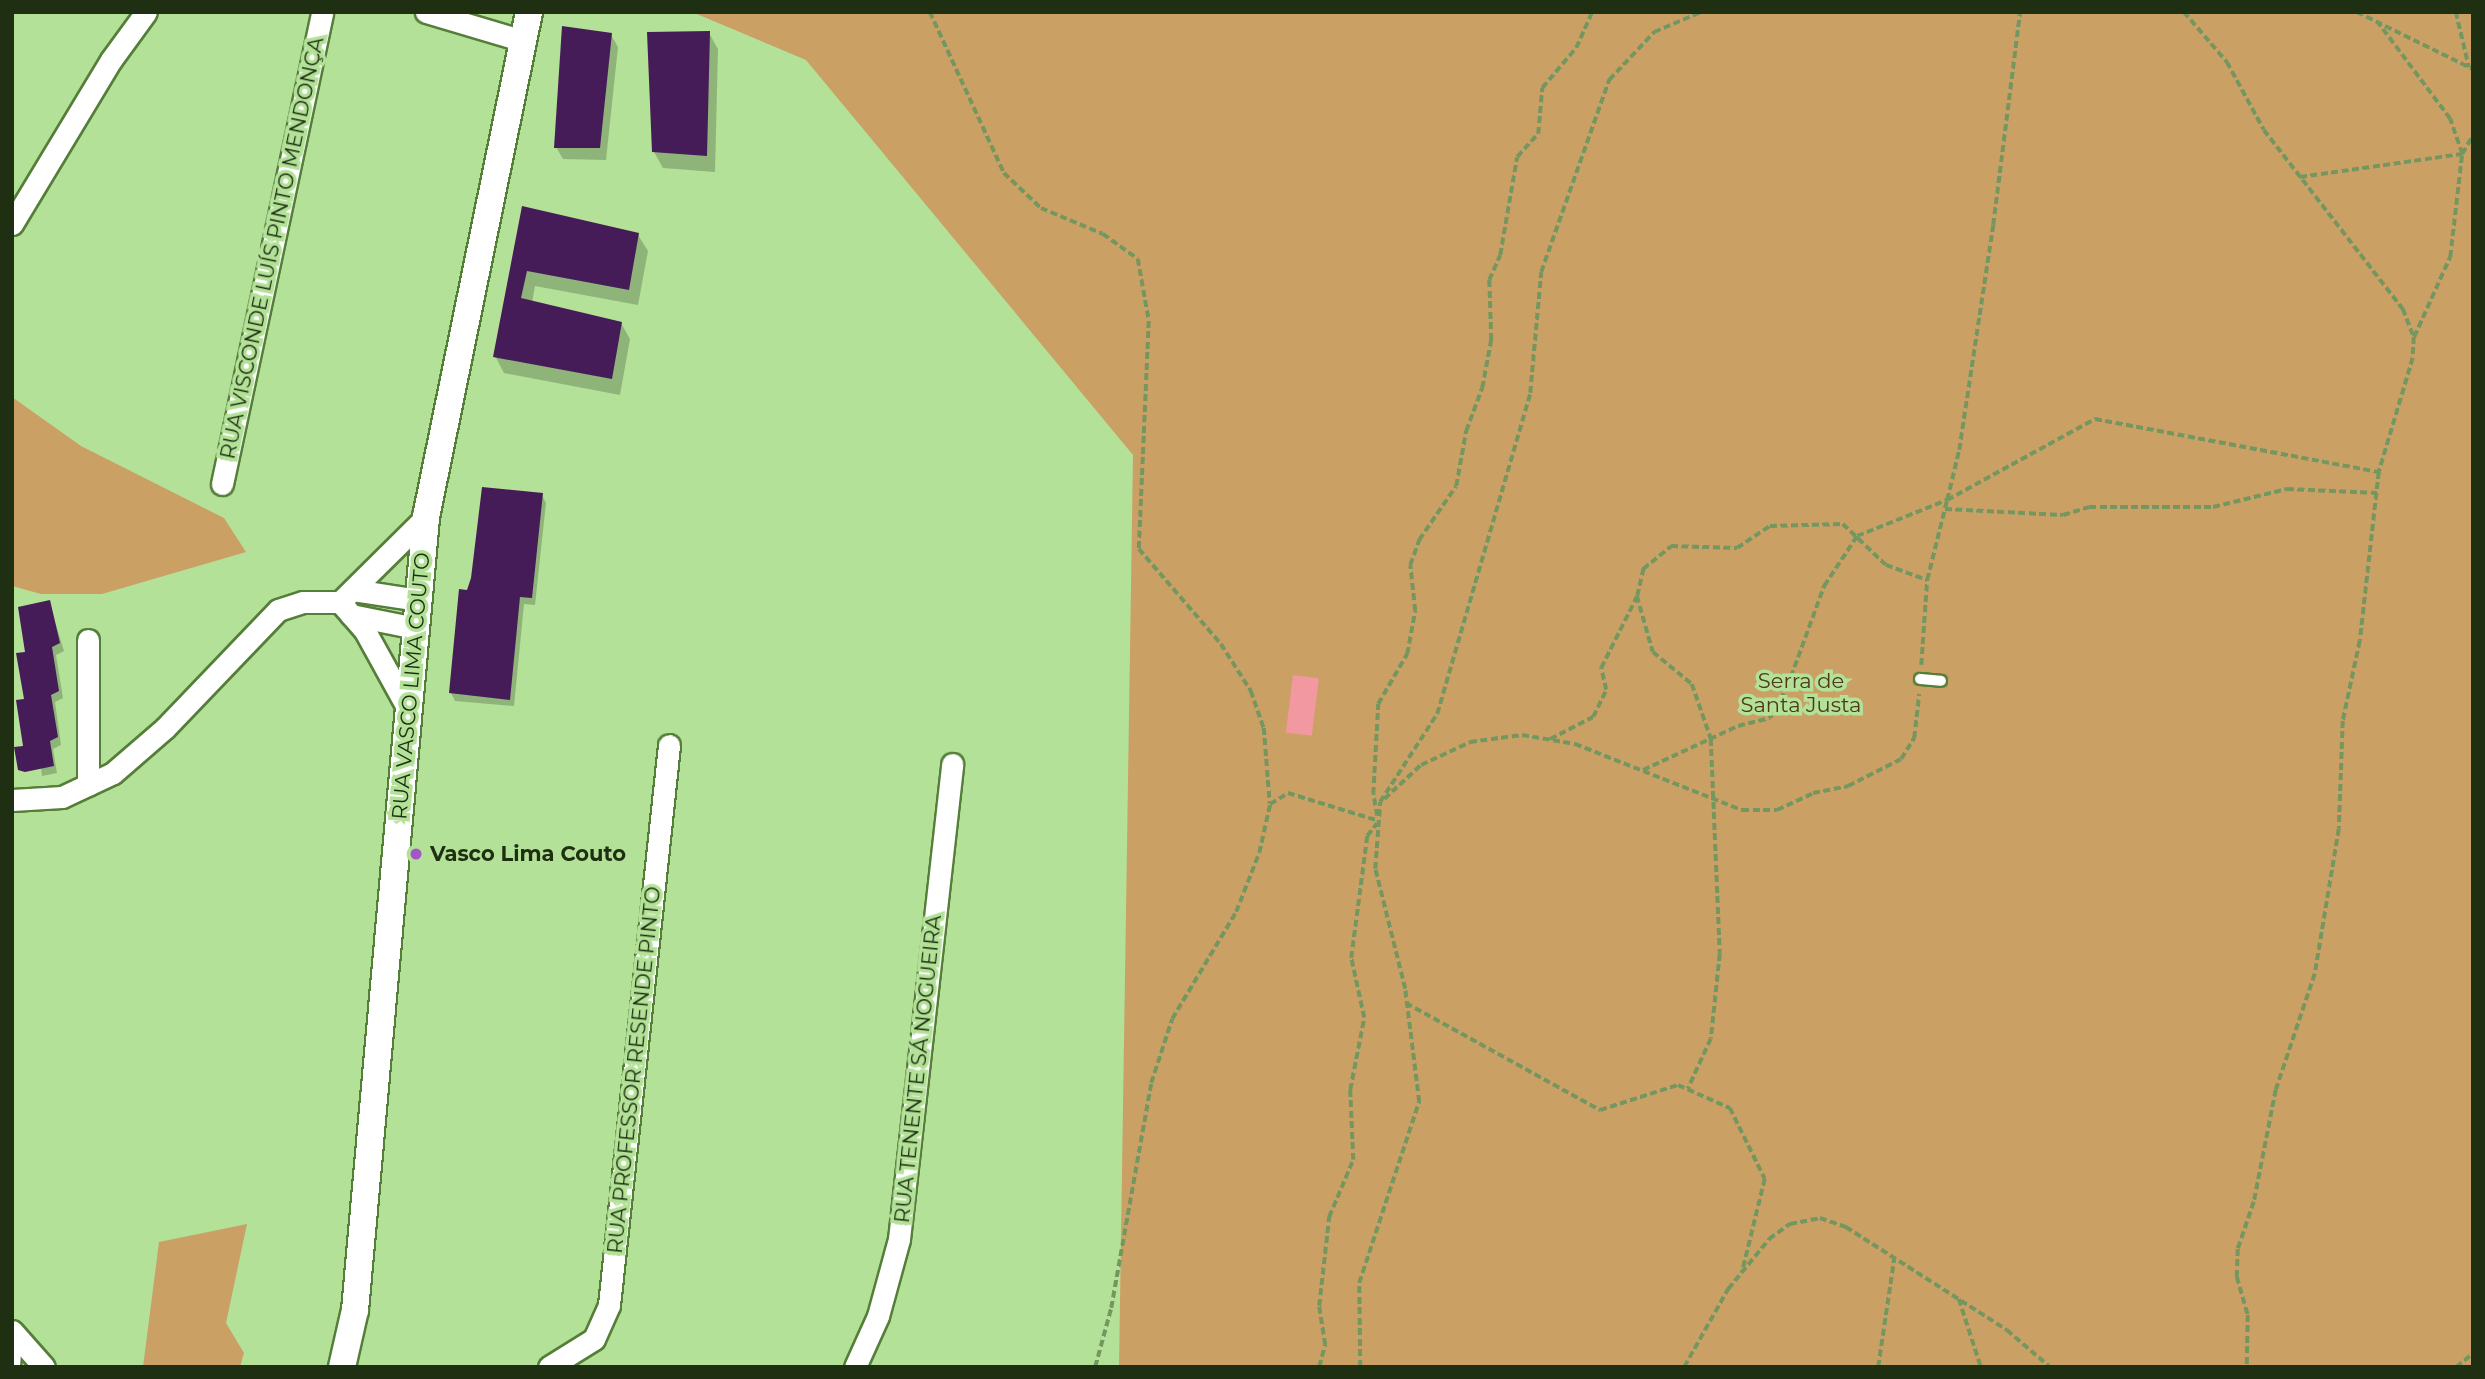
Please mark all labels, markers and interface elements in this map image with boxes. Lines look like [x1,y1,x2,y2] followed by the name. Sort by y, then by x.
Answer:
[215,35,329,461] street label: RUA VISCONDE LUÍS PINTO MENDONÇA
[387,551,435,821] street label: RUA VASCO LIMA COUTO
[1741,668,1861,718] park label: Serra de Santa Justa
[430,841,626,867] place label: Vasco Lima Couto
[408,846,424,862] marker: Vasco Lima Couto
[602,885,666,1255] street label: RUA PROFESSOR RESENDE PINTO
[889,914,947,1224] street label: RUA TENENTE SÁ NOGUEIRA

